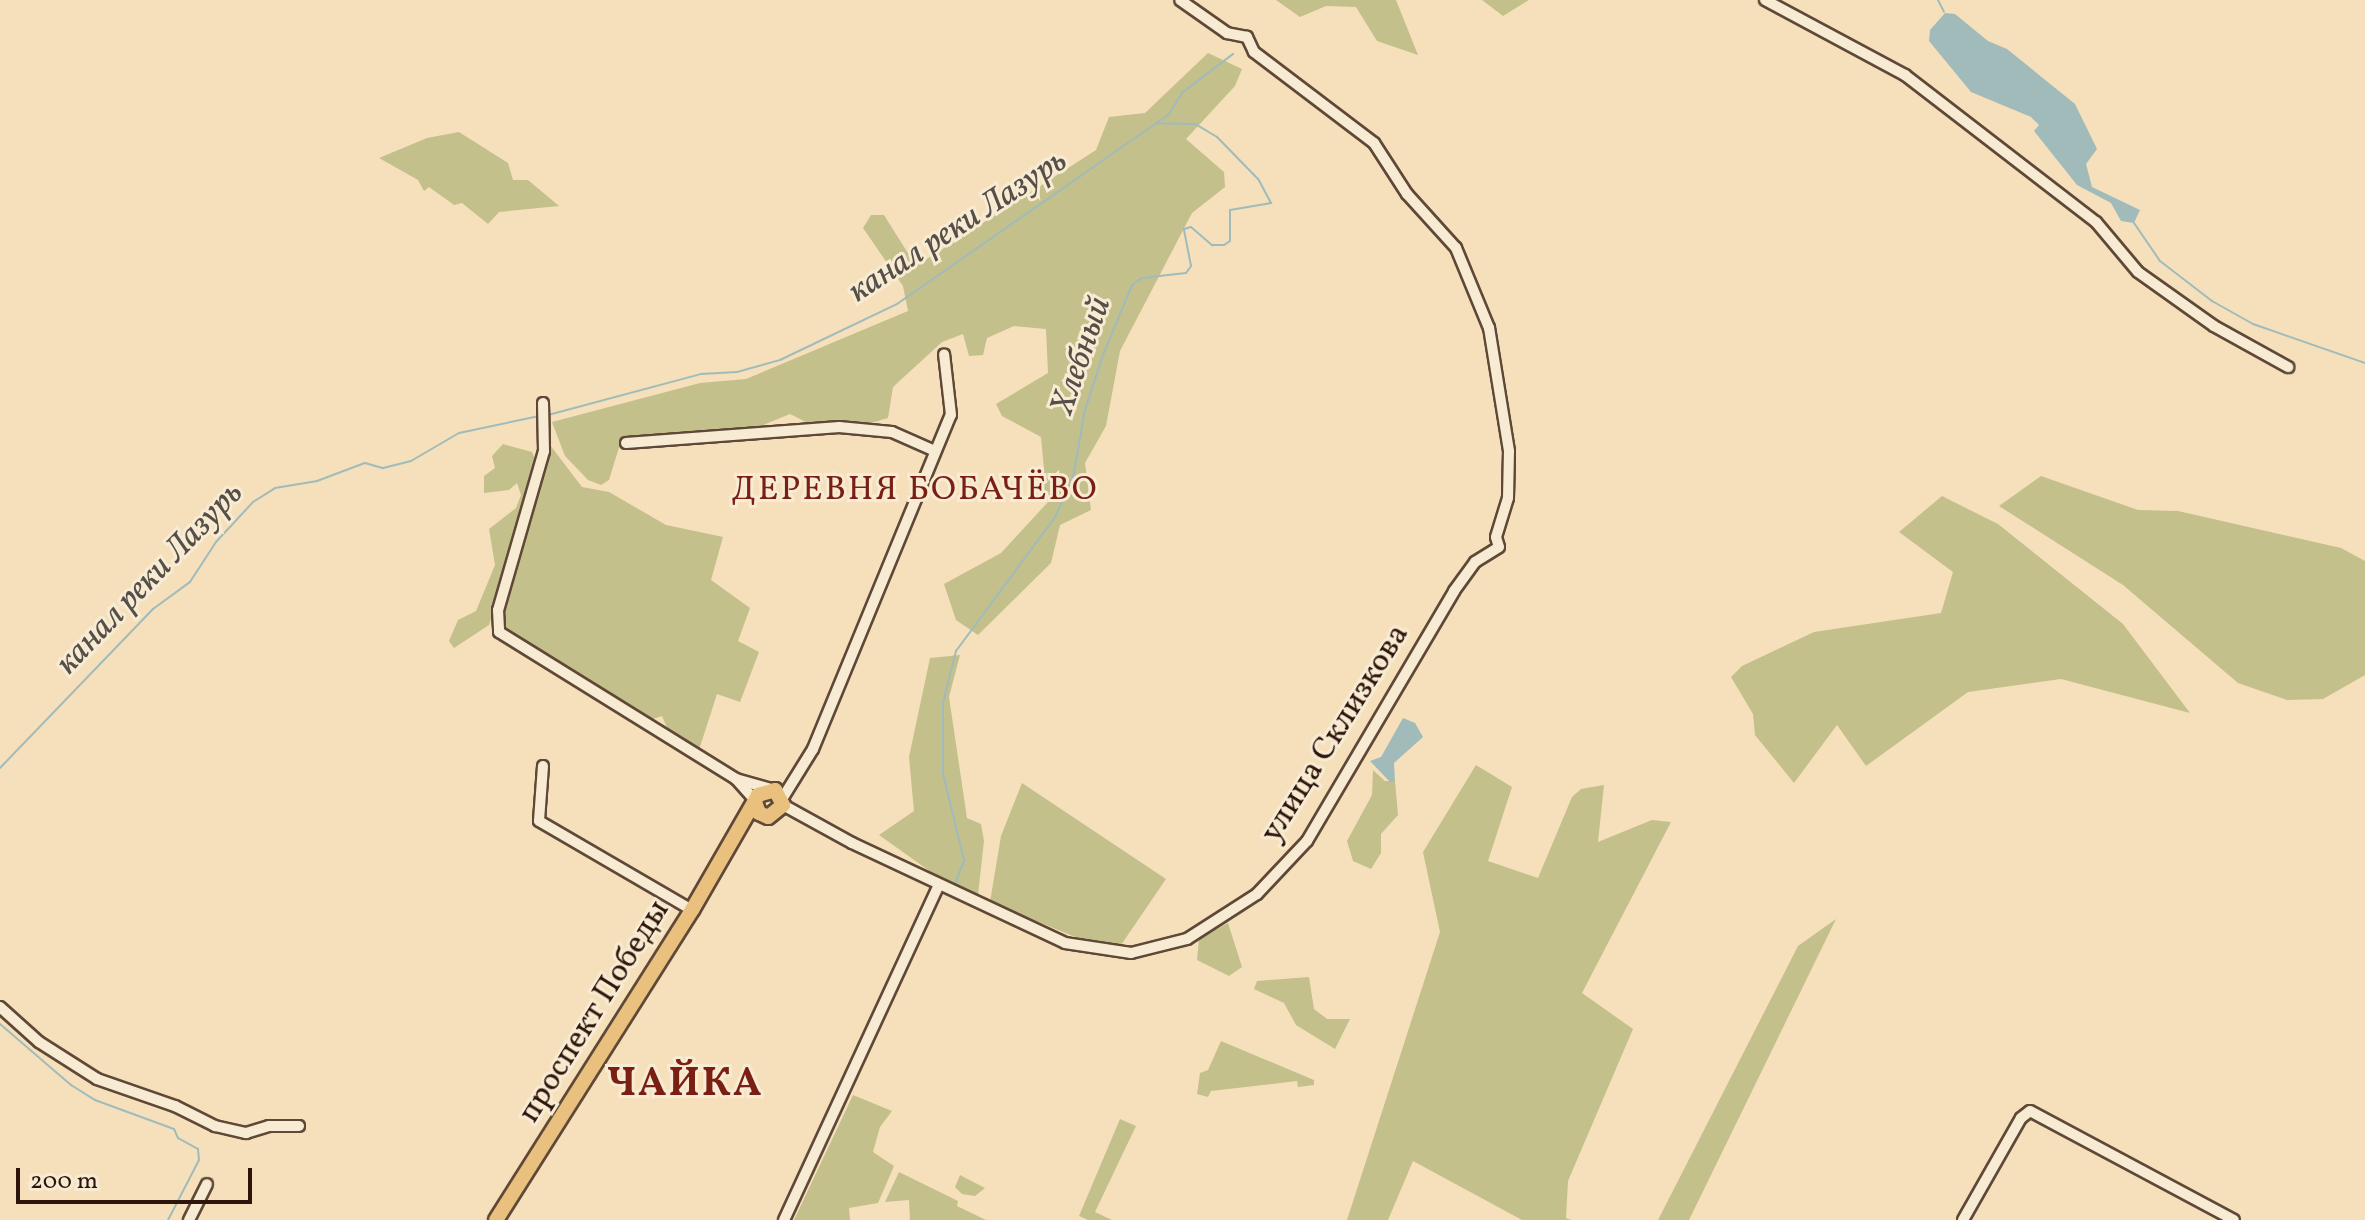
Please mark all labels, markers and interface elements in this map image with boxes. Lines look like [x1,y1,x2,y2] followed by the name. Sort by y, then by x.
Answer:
[841,141,1075,313] water label: канал реки Лазурь
[1043,292,1121,420] water label: Хлебный
[731,471,1099,511] district label: ДЕРЕВНЯ БОБАЧЁВО
[48,474,252,684] water label: канал реки Лазурь
[1253,618,1419,850] street label: улица Склизкова
[511,894,679,1130] street label: проспект Победы
[607,1061,763,1109] district label: ЧАЙКА
[20,1152,256,1202] scale bar
[30,1165,98,1199] text: 200 m

